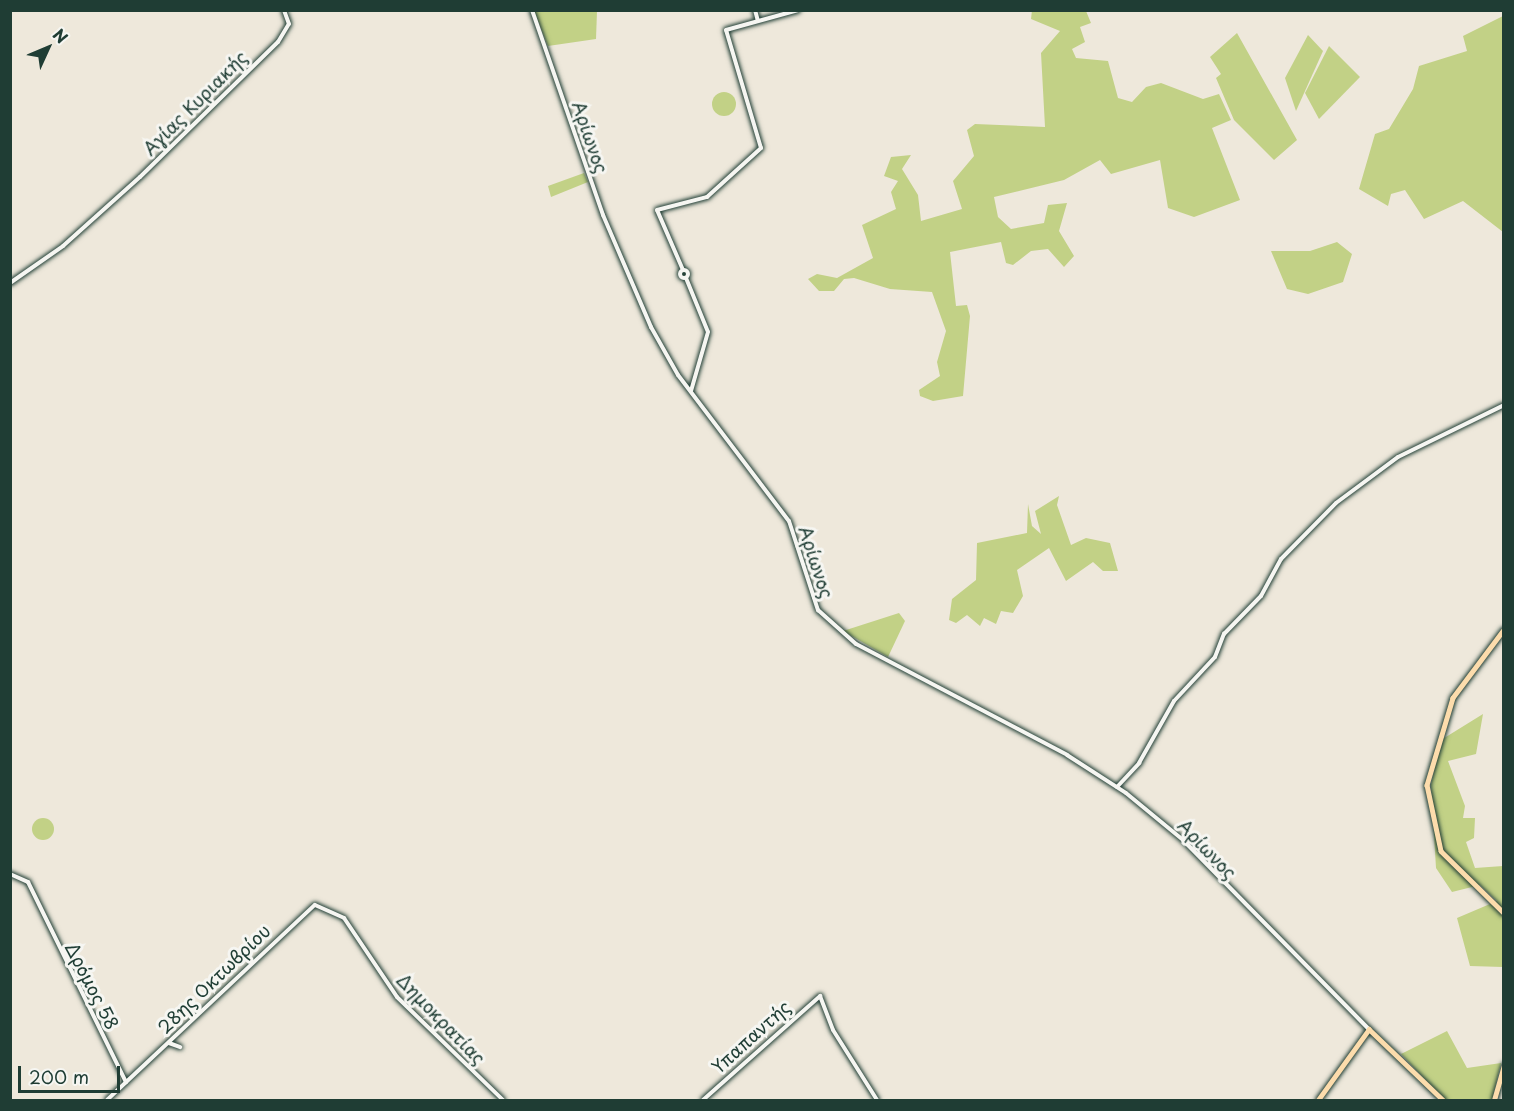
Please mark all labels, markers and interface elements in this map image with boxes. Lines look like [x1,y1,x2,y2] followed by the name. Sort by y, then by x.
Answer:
[18,18,78,78] north arrow
[48,23,74,48] text: N
[138,46,252,160] street label: Αγίας Κυριακής
[568,98,612,176] street label: Αρίωνος
[794,523,838,601] street label: Αρίωνος
[1173,815,1241,883] street label: Αρίωνος
[153,920,275,1038] street label: 28ης Οκτωβρίου
[61,939,123,1033] street label: Δρόμος 58
[392,969,490,1069] street label: Δημοκρατίας
[707,996,795,1078] street label: Υπαπαντής
[21,1054,123,1092] scale bar
[29,1063,89,1090] text: 200 m

